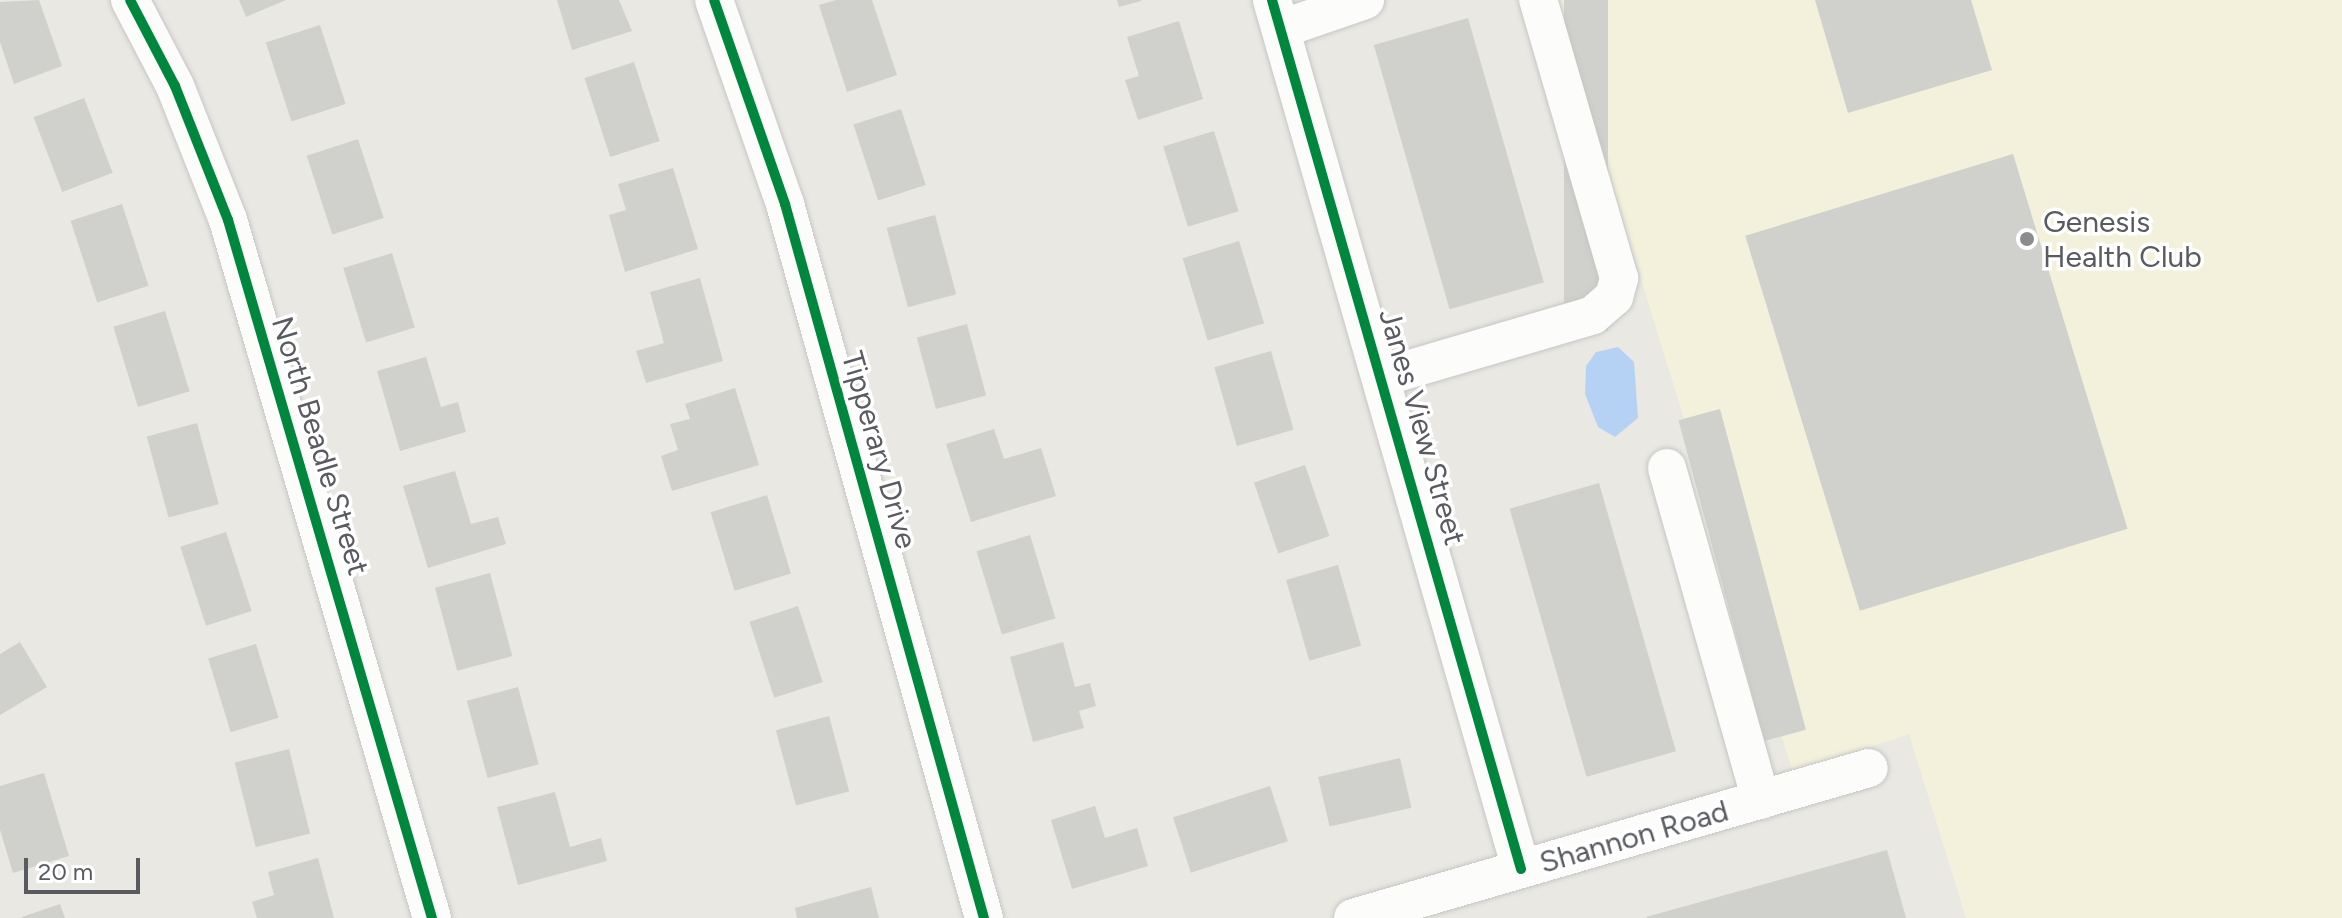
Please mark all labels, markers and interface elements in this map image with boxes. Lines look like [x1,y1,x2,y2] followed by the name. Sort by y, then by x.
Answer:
[2043,204,2202,274] place label: Genesis Health Club
[2018,230,2036,248] marker: Genesis Health Club
[1371,305,1473,549] street label: Janes View Street
[264,312,376,580] street label: North Beadle Street
[834,347,924,553] street label: Tipperary Drive
[1536,793,1732,881] street label: Shannon Road
[28,842,144,892] scale bar
[38,857,93,886] text: 20 m

